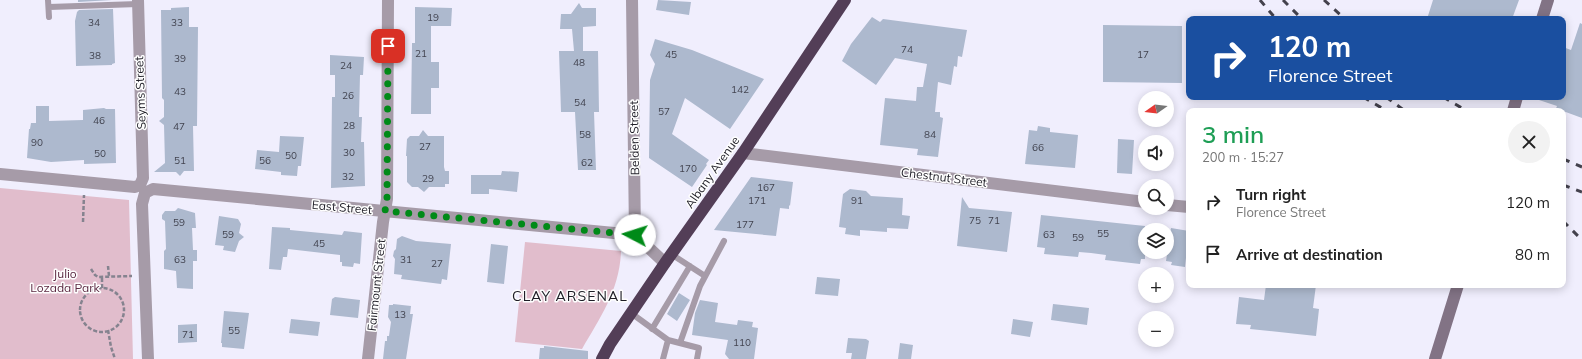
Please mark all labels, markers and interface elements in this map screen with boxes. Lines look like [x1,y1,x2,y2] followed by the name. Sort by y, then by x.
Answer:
[427,11,439,24] house number: 19
[88,16,100,29] house number: 34
[171,16,183,29] house number: 33
[371,29,405,63] pin
[1268,29,1351,64] text: 120 m
[1202,32,1254,84] icon: right
[377,35,399,57] icon: arrive
[901,43,913,56] house number: 74
[415,47,427,60] house number: 21
[665,48,677,61] house number: 45
[1137,48,1149,61] house number: 17
[89,49,101,62] house number: 38
[174,52,186,65] house number: 39
[131,56,149,130] street label: Seyms Street
[573,56,585,69] house number: 48
[340,59,352,72] house number: 24
[1268,64,1392,87] text: Florence Street
[731,83,749,96] house number: 142
[174,85,186,98] house number: 43
[342,89,354,102] house number: 26
[1138,91,1174,127] north arrow
[1138,91,1174,347] map controls
[574,96,586,109] house number: 54
[626,101,642,175] street label: Belden Street
[658,105,670,118] house number: 57
[93,114,105,127] house number: 46
[343,119,355,132] house number: 28
[1202,119,1264,149] text: 3 min
[173,120,185,133] house number: 47
[1508,121,1550,163] button: close
[579,128,591,141] house number: 58
[924,128,936,141] house number: 84
[682,133,742,211] street label: Albany Avenue
[1138,135,1174,171] button: sound
[31,136,43,149] house number: 90
[419,140,431,153] house number: 27
[1032,141,1044,154] house number: 66
[343,146,355,159] house number: 30
[94,147,106,160] house number: 50
[285,149,297,162] house number: 50
[1202,149,1284,165] text: 200 m · 15:27
[174,154,186,167] house number: 51
[259,154,271,167] house number: 56
[581,156,593,169] house number: 62
[679,162,697,175] house number: 170
[900,164,988,190] street label: Chestnut Street
[342,170,354,183] house number: 32
[422,172,434,185] house number: 29
[1138,179,1174,215] button: search
[757,181,775,194] house number: 167
[1236,185,1306,204] text: Turn right
[1202,191,1224,213] icon: right
[1506,193,1550,212] text: 120 m
[748,194,766,207] house number: 171
[851,194,863,207] house number: 91
[311,197,373,217] street label: East Street
[1236,204,1326,220] text: Florence Street
[614,214,656,256] position arrow
[969,214,981,227] house number: 75
[988,214,1000,227] house number: 71
[173,216,185,229] house number: 59
[736,218,754,231] house number: 177
[1138,223,1174,259] button: layers
[1097,227,1109,240] house number: 55
[222,228,234,241] house number: 59
[1043,228,1055,241] house number: 63
[1072,231,1084,244] house number: 59
[313,237,325,250] house number: 45
[364,238,388,332] street label: Fairmount Street
[1202,243,1224,265] icon: arrive
[1236,245,1383,264] text: Arrive at destination
[1515,245,1550,264] text: 80 m
[174,253,186,266] house number: 63
[400,253,412,266] house number: 31
[431,257,443,270] house number: 27
[30,266,101,295] park label: Julio Lozada Park
[1138,267,1174,303] button: +
[512,287,628,305] district label: CLAY ARSENAL
[394,308,406,321] house number: 13
[1138,311,1174,347] button: −
[228,324,240,337] house number: 55
[182,328,194,341] house number: 71
[733,336,751,349] house number: 110

